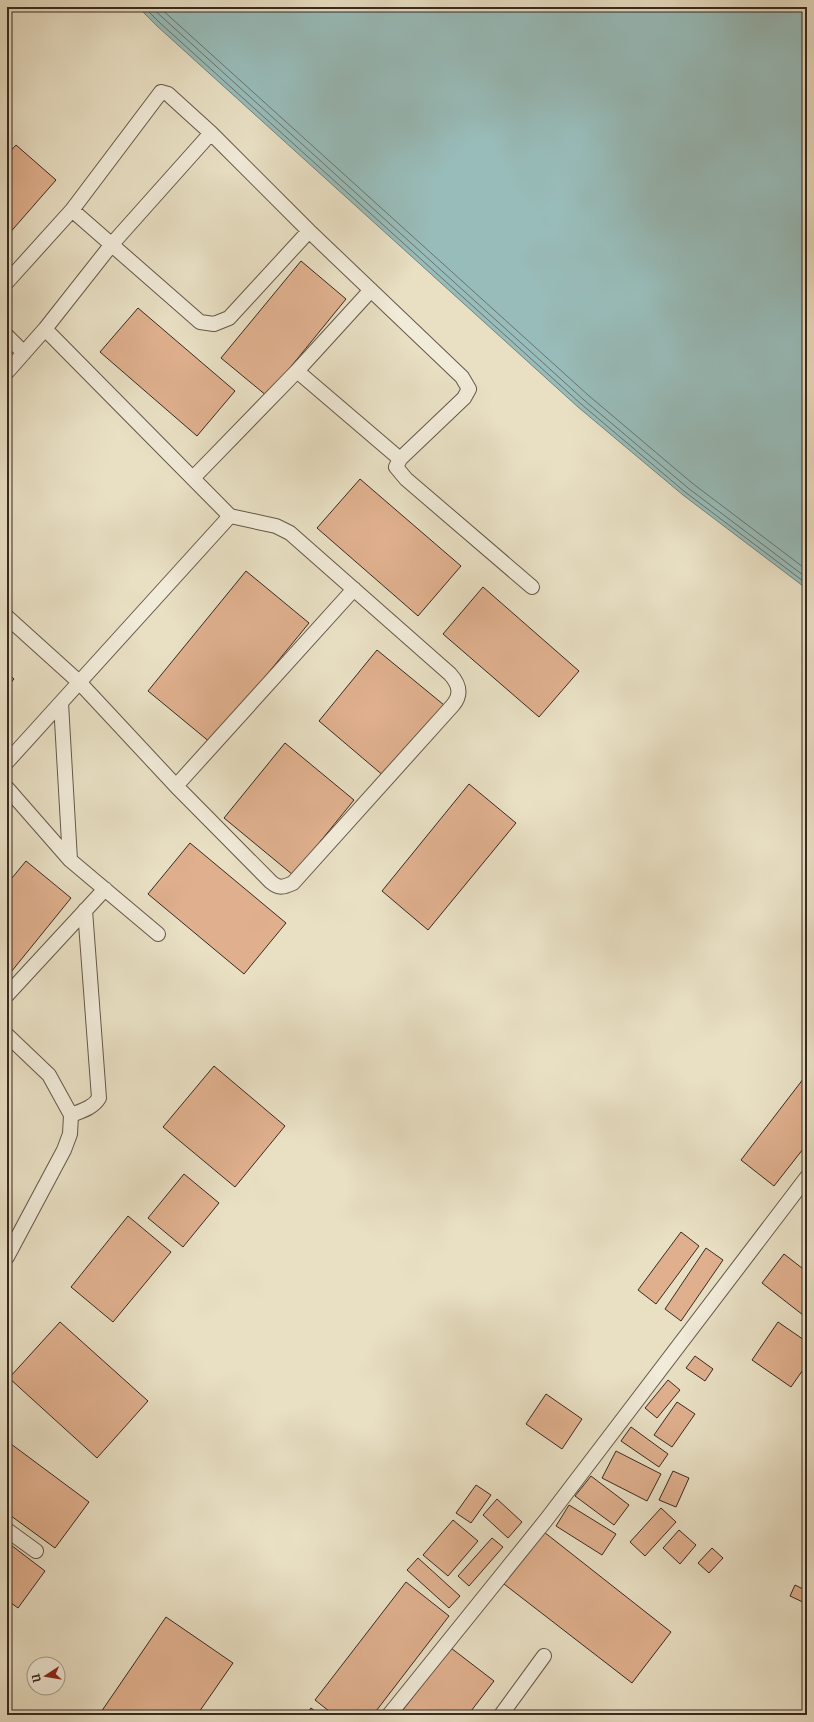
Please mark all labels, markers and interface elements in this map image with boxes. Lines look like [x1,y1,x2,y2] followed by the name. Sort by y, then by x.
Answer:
[26,1656,66,1696] north arrow
[29,1672,44,1684] text: U

